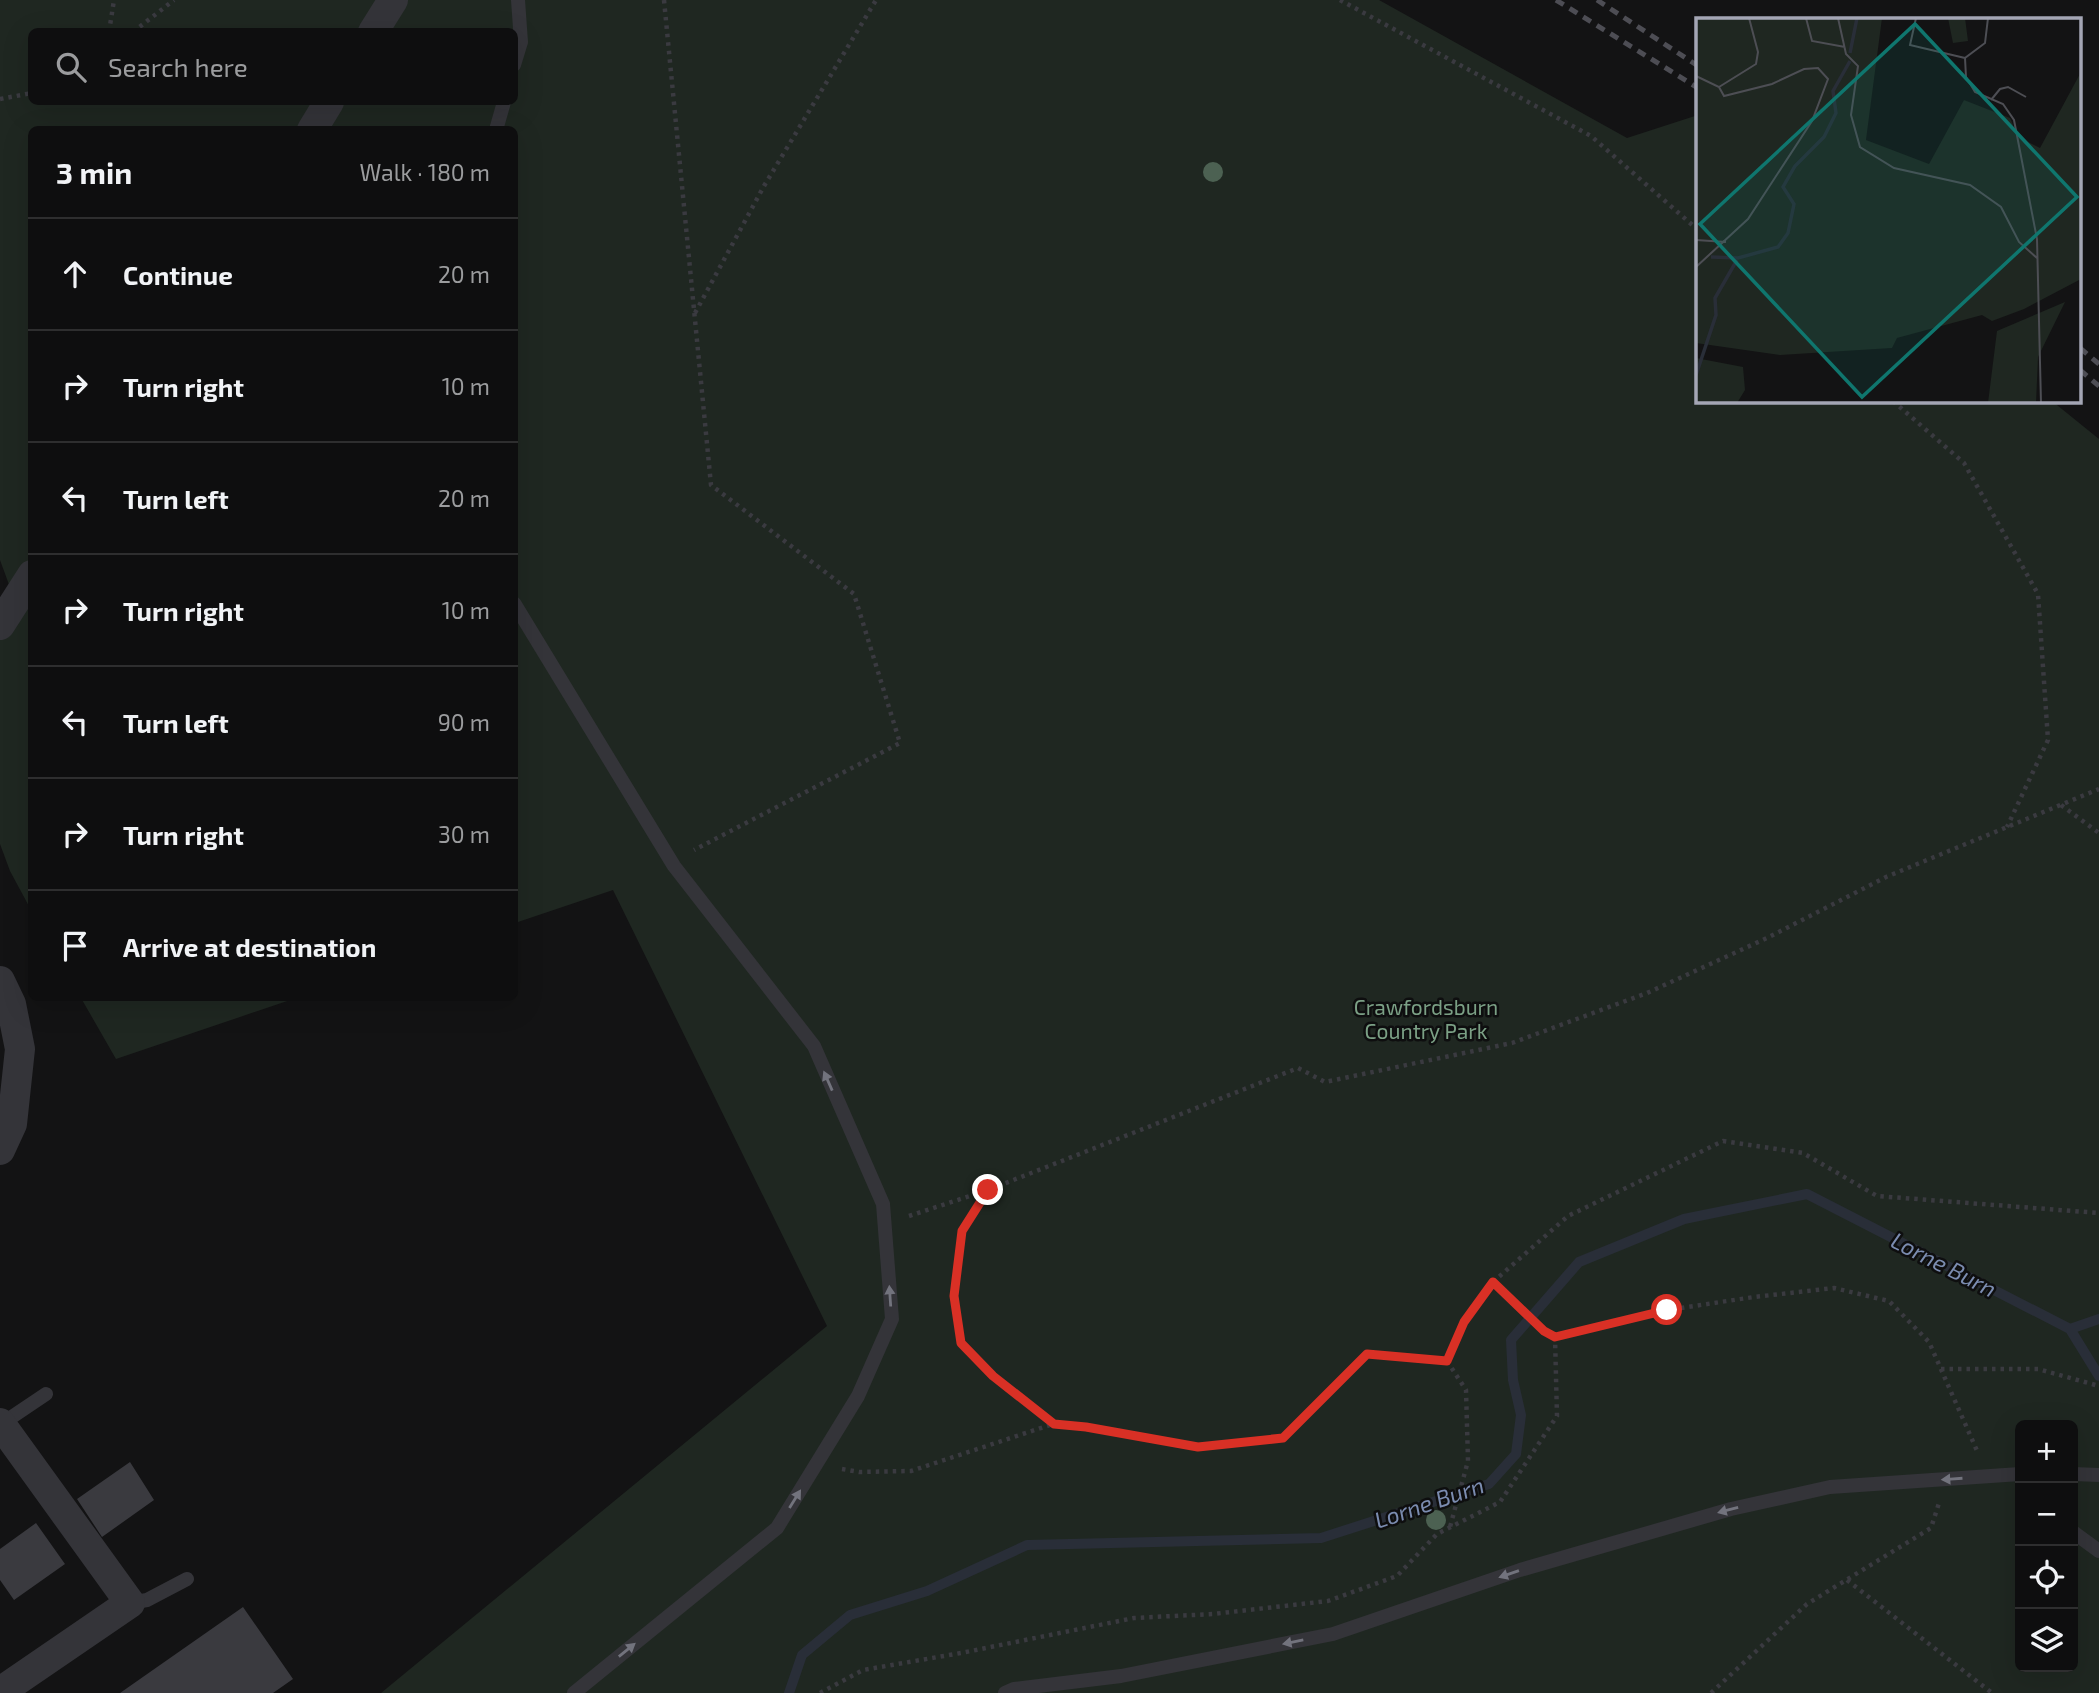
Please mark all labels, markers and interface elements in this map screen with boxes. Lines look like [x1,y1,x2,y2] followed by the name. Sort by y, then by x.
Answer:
[1696,18,2082,402] inset map
[28,28,518,105] search box
[52,48,90,86] icon: search
[108,51,248,82] text: Search here
[56,154,132,190] text: 3 min
[360,158,490,186] text: Walk · 180 m
[56,255,94,293] icon: ahead
[123,259,233,290] text: Continue
[438,260,490,288] text: 20 m
[56,367,94,405] icon: right
[123,371,244,402] text: Turn right
[442,372,490,400] text: 10 m
[56,479,94,517] icon: left
[123,483,229,514] text: Turn left
[438,484,490,512] text: 20 m
[56,591,94,629] icon: right
[123,595,244,626] text: Turn right
[442,596,490,624] text: 10 m
[56,703,94,741] icon: left
[123,707,229,738] text: Turn left
[438,708,490,736] text: 90 m
[56,815,94,853] icon: right
[123,819,244,850] text: Turn right
[438,820,490,848] text: 30 m
[56,927,94,965] icon: arrive
[123,931,376,962] text: Arrive at destination
[1354,994,1498,1043] park label: Crawfordsburn Country Park
[822,1071,833,1091] one-way arrow
[972,1174,1003,1205] route end
[1887,1226,2001,1302] water label: Lorne Burn
[884,1285,895,1307] one-way arrow
[1651,1294,1682,1325] route start
[2015,1420,2078,1672] map controls
[2015,1420,2078,1483] button: +
[1370,1470,1488,1534] water label: Lorne Burn
[1941,1473,1963,1484] one-way arrow
[2015,1483,2078,1546] button: −
[788,1489,801,1508] one-way arrow
[1716,1505,1738,1516] one-way arrow
[2015,1546,2078,1609] button: locate
[1499,1569,1520,1579] one-way arrow
[2015,1609,2078,1672] button: layers
[1282,1637,1304,1648] one-way arrow
[619,1643,636,1658] one-way arrow

